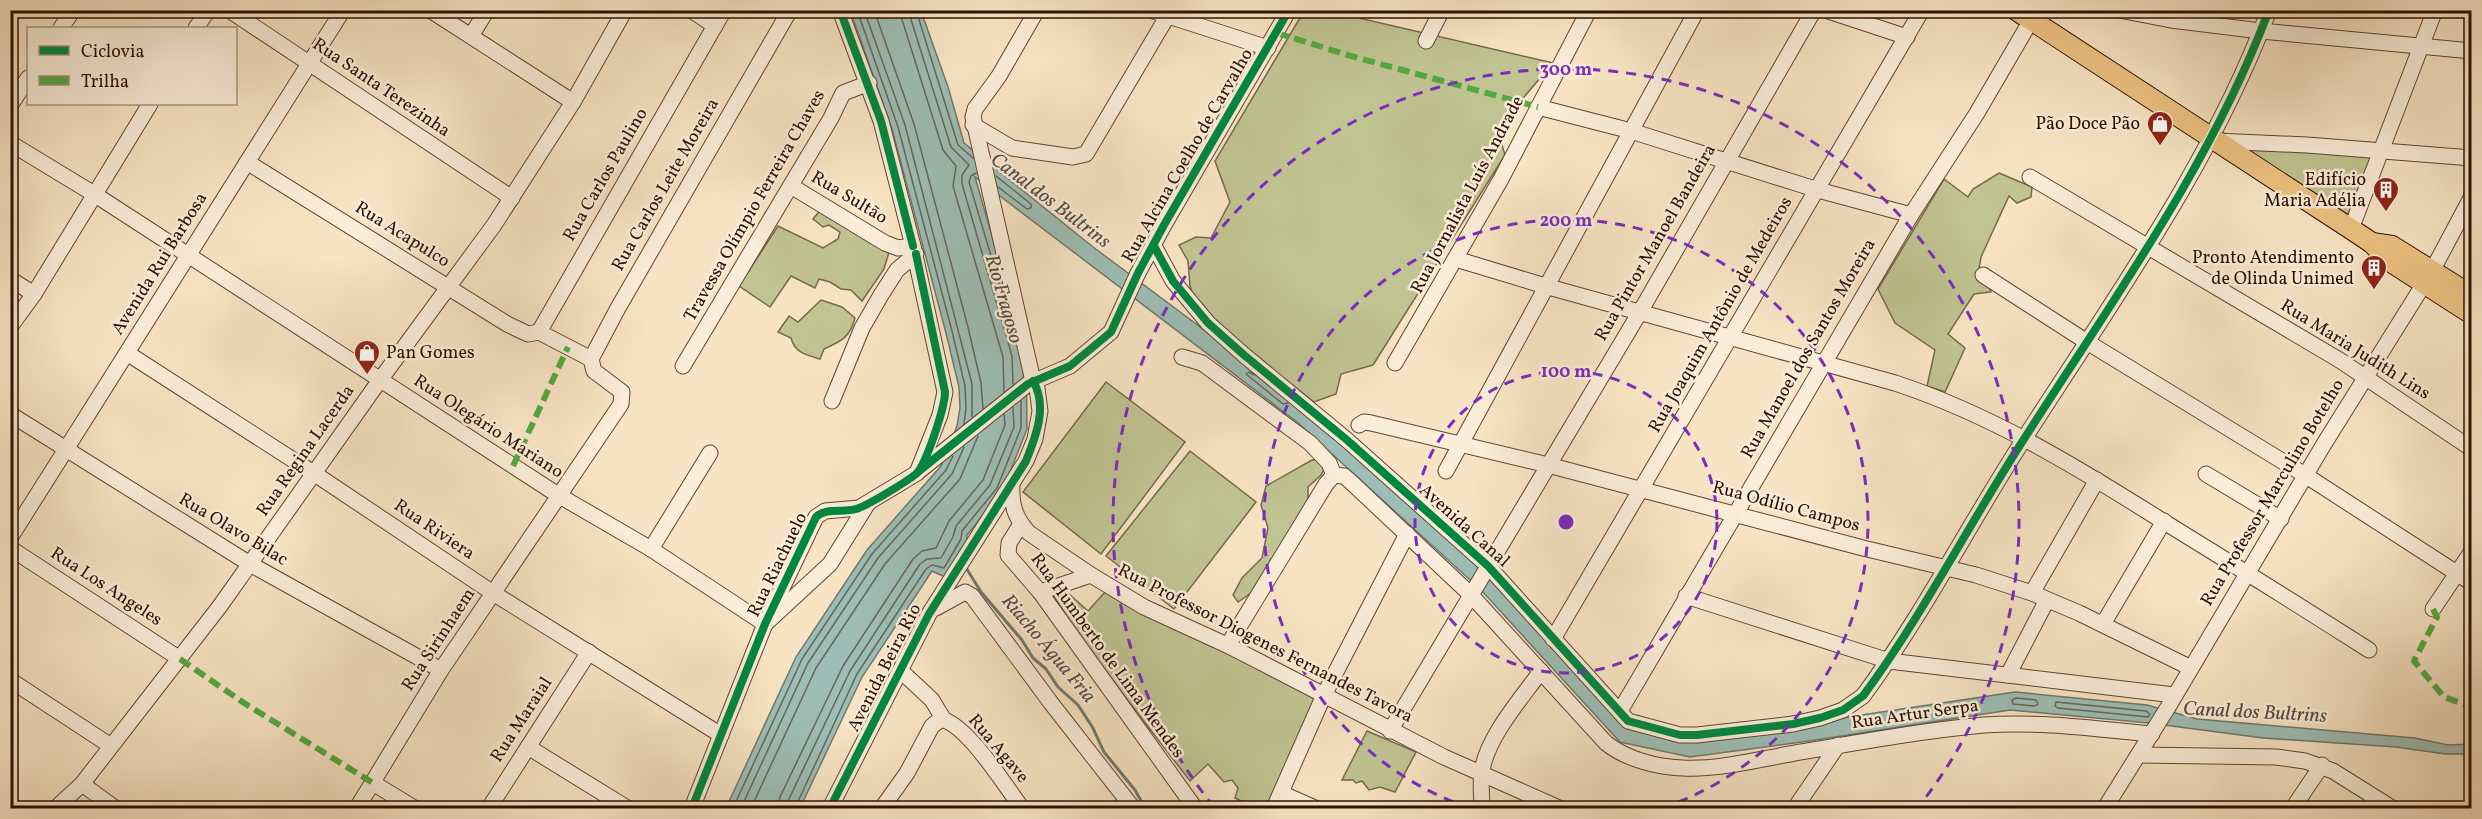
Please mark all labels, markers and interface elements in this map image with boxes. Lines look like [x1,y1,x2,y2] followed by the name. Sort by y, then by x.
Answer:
[27,27,237,105] legend
[307,32,455,144] street label: Rua Santa Terezinha
[81,40,144,65] text: Ciclovia
[1116,44,1260,268] street label: Rua Alcina Coelho de Carvalho
[1540,58,1592,83] text: 300 m
[81,70,129,95] text: Trilha
[678,86,832,326] street label: Travessa Olímpio Ferreira Chaves
[1405,92,1531,298] street label: Rua Jornalista Luís Andrade
[606,94,726,276] street label: Rua Carlos Leite Moreira
[558,104,654,246] street label: Rua Carlos Paulino
[2145,109,2175,147] shop icon: Pão Doce Pão
[2036,112,2140,137] place label: Pão Doce Pão
[1589,140,1723,346] street label: Rua Pintor Manoel Bandeira
[984,146,1116,256] water label: Canal dos Bultrins
[806,165,892,231] street label: Rua Sultão
[2264,168,2366,214] place label: Edifício Maria Adélia
[2371,175,2401,213] building icon: Edifício Maria Adélia
[106,188,214,340] street label: Avenida Rui Barbosa
[1643,192,1799,438] street label: Rua Joaquim Antônio de Medeiros
[350,196,454,274] street label: Rua Acapulco
[1540,209,1592,234] text: 200 m
[1736,234,1882,464] street label: Rua Manoel dos Santos Moreira
[2192,246,2354,292] place label: Pronto Atendimento de Olinda Unimed
[977,251,1029,347] water label: Rio Fragoso
[2359,253,2389,291] building icon: Pronto Atendimento de Olinda Unimed
[2275,294,2435,406] street label: Rua Maria Judith Lins
[352,338,382,376] shop icon: Pan Gomes
[386,341,475,366] place label: Pan Gomes
[1541,360,1591,385] text: 100 m
[408,369,568,485] street label: Rua Olegário Mariano
[2195,375,2351,611] street label: Rua Professor Marculino Botelho
[251,380,361,522] street label: Rua Regina Lacerda
[1709,475,1863,539] street label: Rua Odílio Campos
[1413,479,1515,573] street label: Avenida Canal
[174,487,292,573] street label: Rua Olavo Bilac
[389,494,479,566] street label: Rua Riviera
[742,508,814,622] street label: Rua Riachuelo
[1556,512,1576,532] centre of rings
[45,541,167,633] street label: Rua Los Angeles
[1024,548,1190,764] street label: Rua Humberto de Lima Mendes
[1113,558,1417,730] street label: Rua Professor Diogenes Fernandes Tavora
[396,584,482,696] street label: Rua Sirinhaem
[994,588,1102,710] water label: Riacho Água Fria
[842,600,928,736] street label: Avenida Beira Rio
[485,673,559,767] street label: Rua Maraial
[1850,694,1980,736] street label: Rua Artur Serpa
[2182,695,2328,731] water label: Canal dos Bultrins
[962,709,1034,789] street label: Rua Agave

